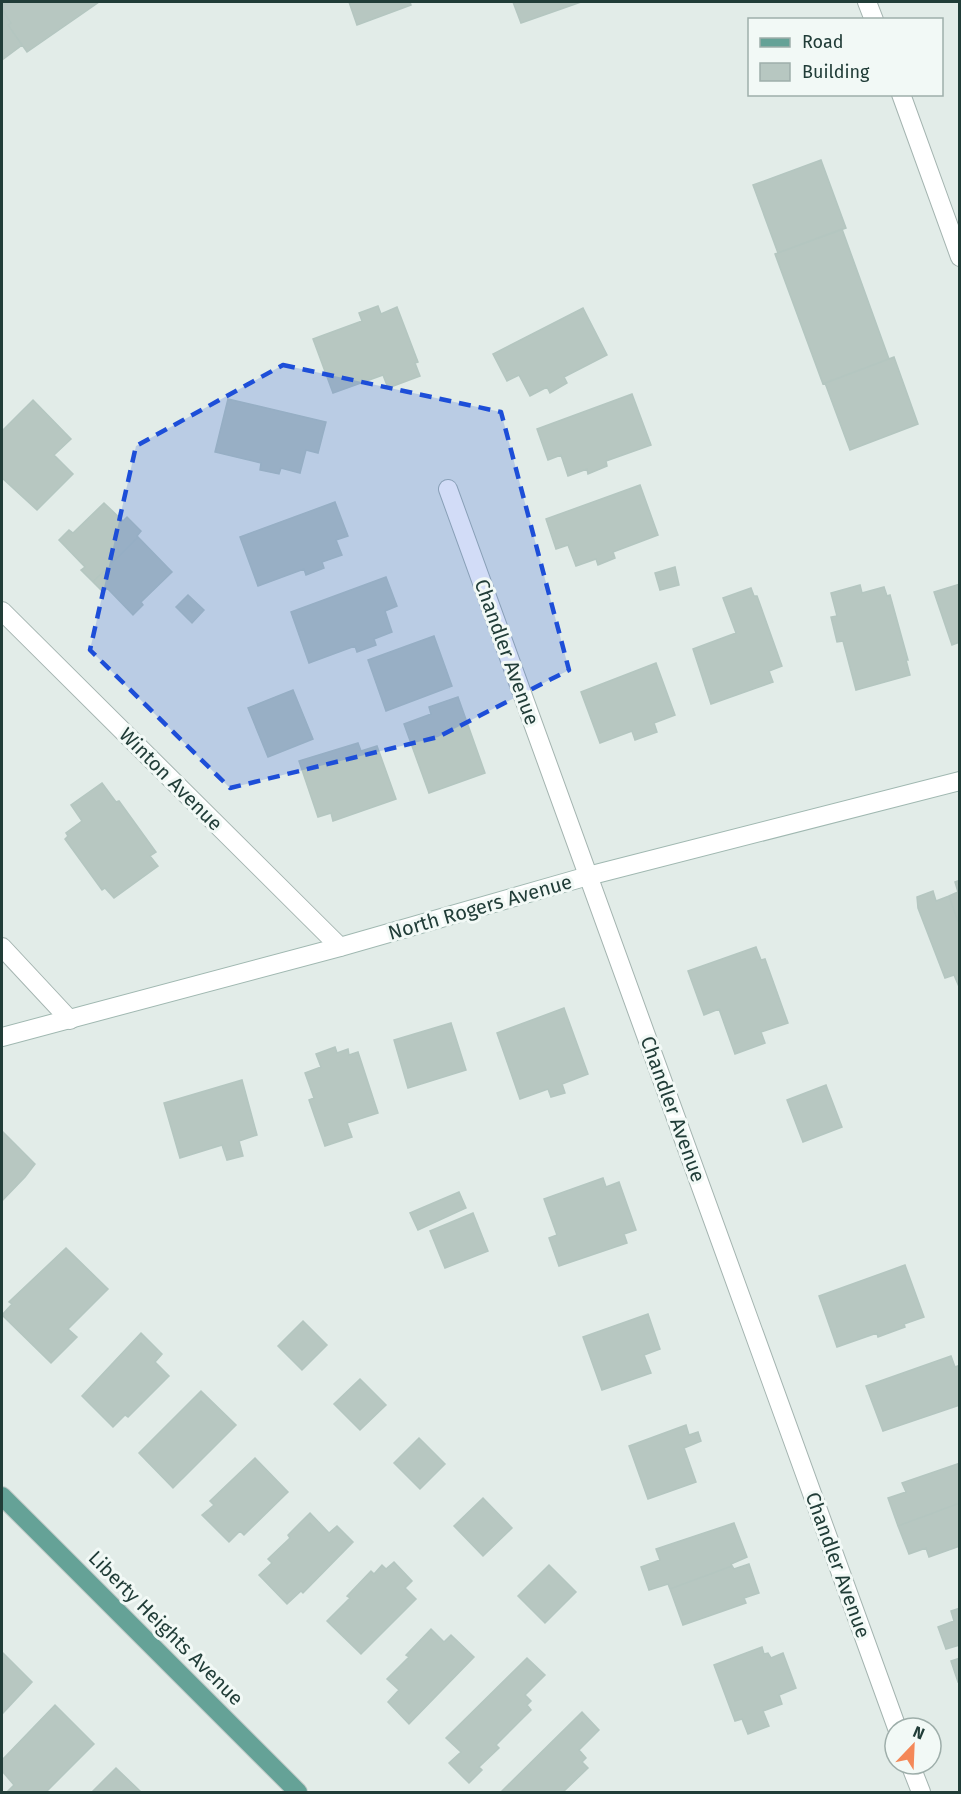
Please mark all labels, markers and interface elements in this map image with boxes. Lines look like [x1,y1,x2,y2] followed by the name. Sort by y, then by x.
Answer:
[748,18,943,96] legend
[802,31,844,53] text: Road
[802,61,870,83] text: Building
[470,576,544,728] street label: Chandler Avenue
[114,722,228,836] street label: Winton Avenue
[385,869,575,945] street label: North Rogers Avenue
[636,1033,710,1185] street label: Chandler Avenue
[801,1489,875,1641] street label: Chandler Avenue
[84,1546,248,1710] street label: Liberty Heights Avenue
[883,1716,943,1776] north arrow
[910,1722,927,1743] text: N

